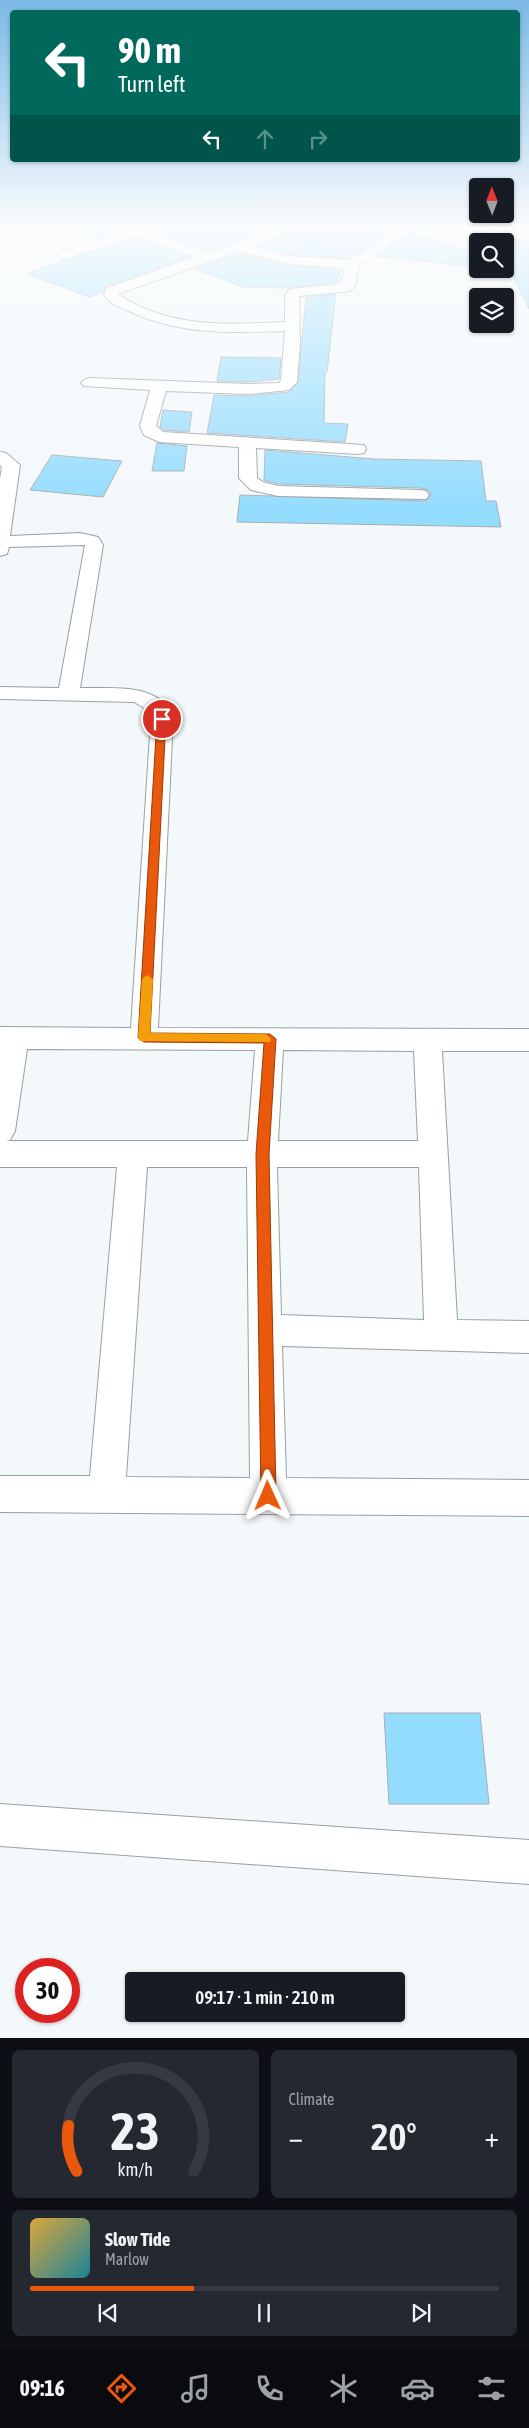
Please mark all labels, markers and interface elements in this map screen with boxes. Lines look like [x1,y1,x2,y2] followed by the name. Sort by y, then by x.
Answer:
[35,30,100,95] icon: left
[118,30,181,70] text: 90 m
[118,71,185,97] text: Turn left
[198,125,226,153] icon: left
[251,125,279,153] icon: ahead
[304,125,332,153] icon: right
[469,178,514,222] north arrow
[469,178,514,333] map controls
[469,233,514,278] button: search
[469,288,514,333] button: layers
[141,698,183,740] pin
[148,705,176,733] icon: arrive
[241,1469,293,1521] position arrow
[15,1958,80,2023] speed limit sign: 30
[195,1986,335,2008] text: 09:17 · 1 min · 210 m
[289,2090,334,2108] text: Climate
[111,2101,160,2161] text: 23
[371,2115,417,2158] text: 20°
[289,2121,303,2153] text: −
[484,2121,499,2153] text: +
[118,2159,153,2180] text: km/h
[105,2228,170,2250] text: Slow Tide
[105,2250,149,2268] text: Marlow
[94,2299,122,2327] icon: previous
[250,2299,278,2327] icon: pause
[407,2299,435,2327] icon: next
[104,2371,139,2406] icon: directions
[178,2371,213,2406] icon: music
[252,2371,287,2406] icon: phone
[326,2371,361,2406] icon: climate
[400,2371,435,2406] icon: car
[474,2371,509,2406] icon: filters
[20,2375,65,2401] text: 09:16

